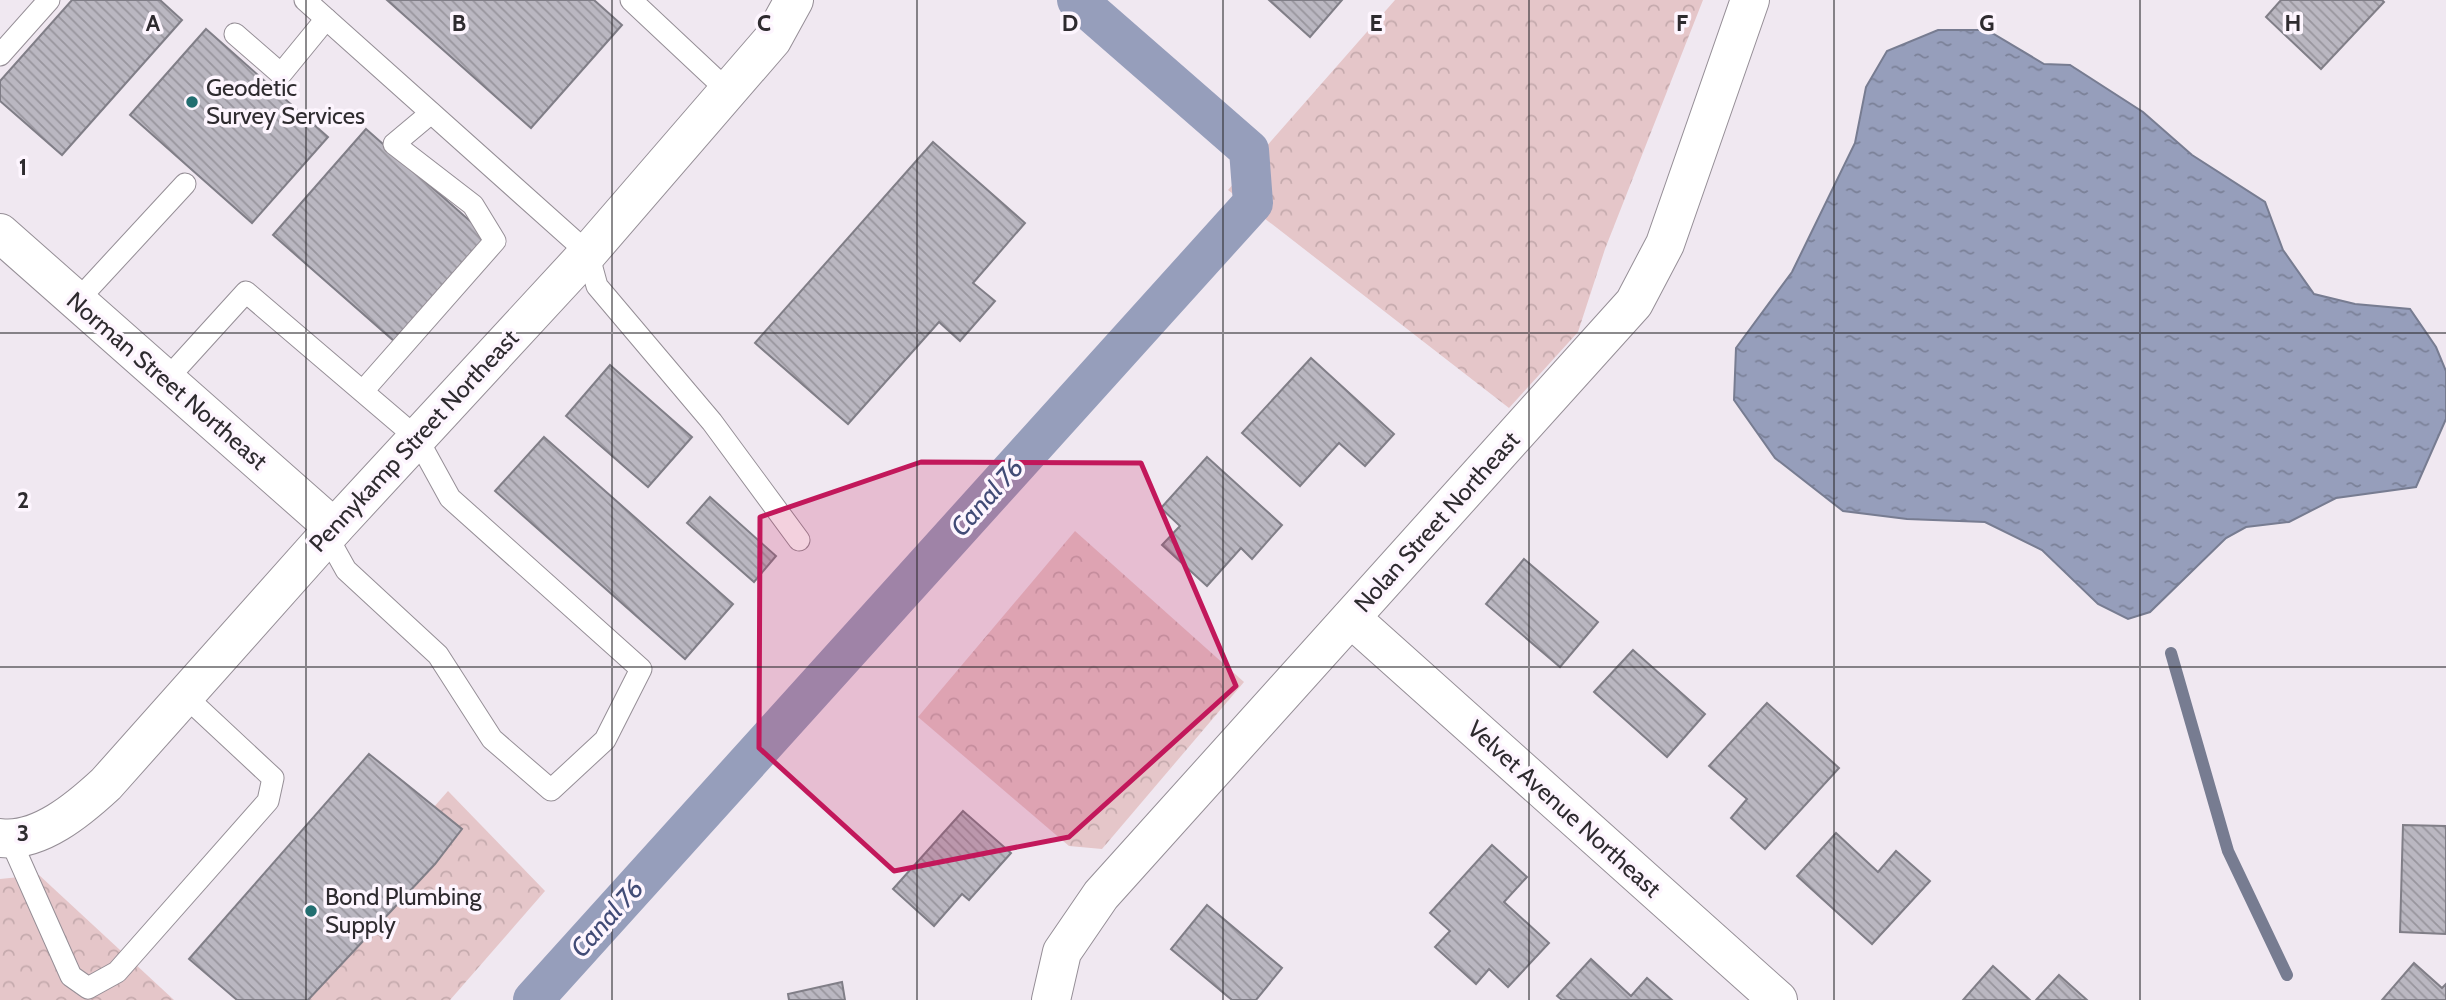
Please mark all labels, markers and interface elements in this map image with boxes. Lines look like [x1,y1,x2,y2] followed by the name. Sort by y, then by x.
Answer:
[146,9,161,37] text: A
[452,9,466,37] text: B
[757,9,771,37] text: C
[1062,9,1078,37] text: D
[1369,9,1383,37] text: E
[1676,9,1688,37] text: F
[1979,9,1995,37] text: G
[2285,9,2301,37] text: H
[206,73,365,130] place label: Geodetic Survey Services
[184,94,200,110] marker: Geodetic Survey Services
[19,153,27,181] text: 1
[61,286,273,476] street label: Norman Street Northeast
[303,323,524,558] street label: Pennykamp Street Northeast
[1348,425,1525,618] street label: Nolan Street Northeast
[944,451,1030,543] water label: Canal 76
[17,486,29,514] text: 2
[1462,714,1667,903] street label: Velvet Avenue Northeast
[17,819,29,847] text: 3
[564,872,650,964] water label: Canal 76
[325,882,482,939] place label: Bond Plumbing Supply
[303,903,319,919] marker: Bond Plumbing Supply

